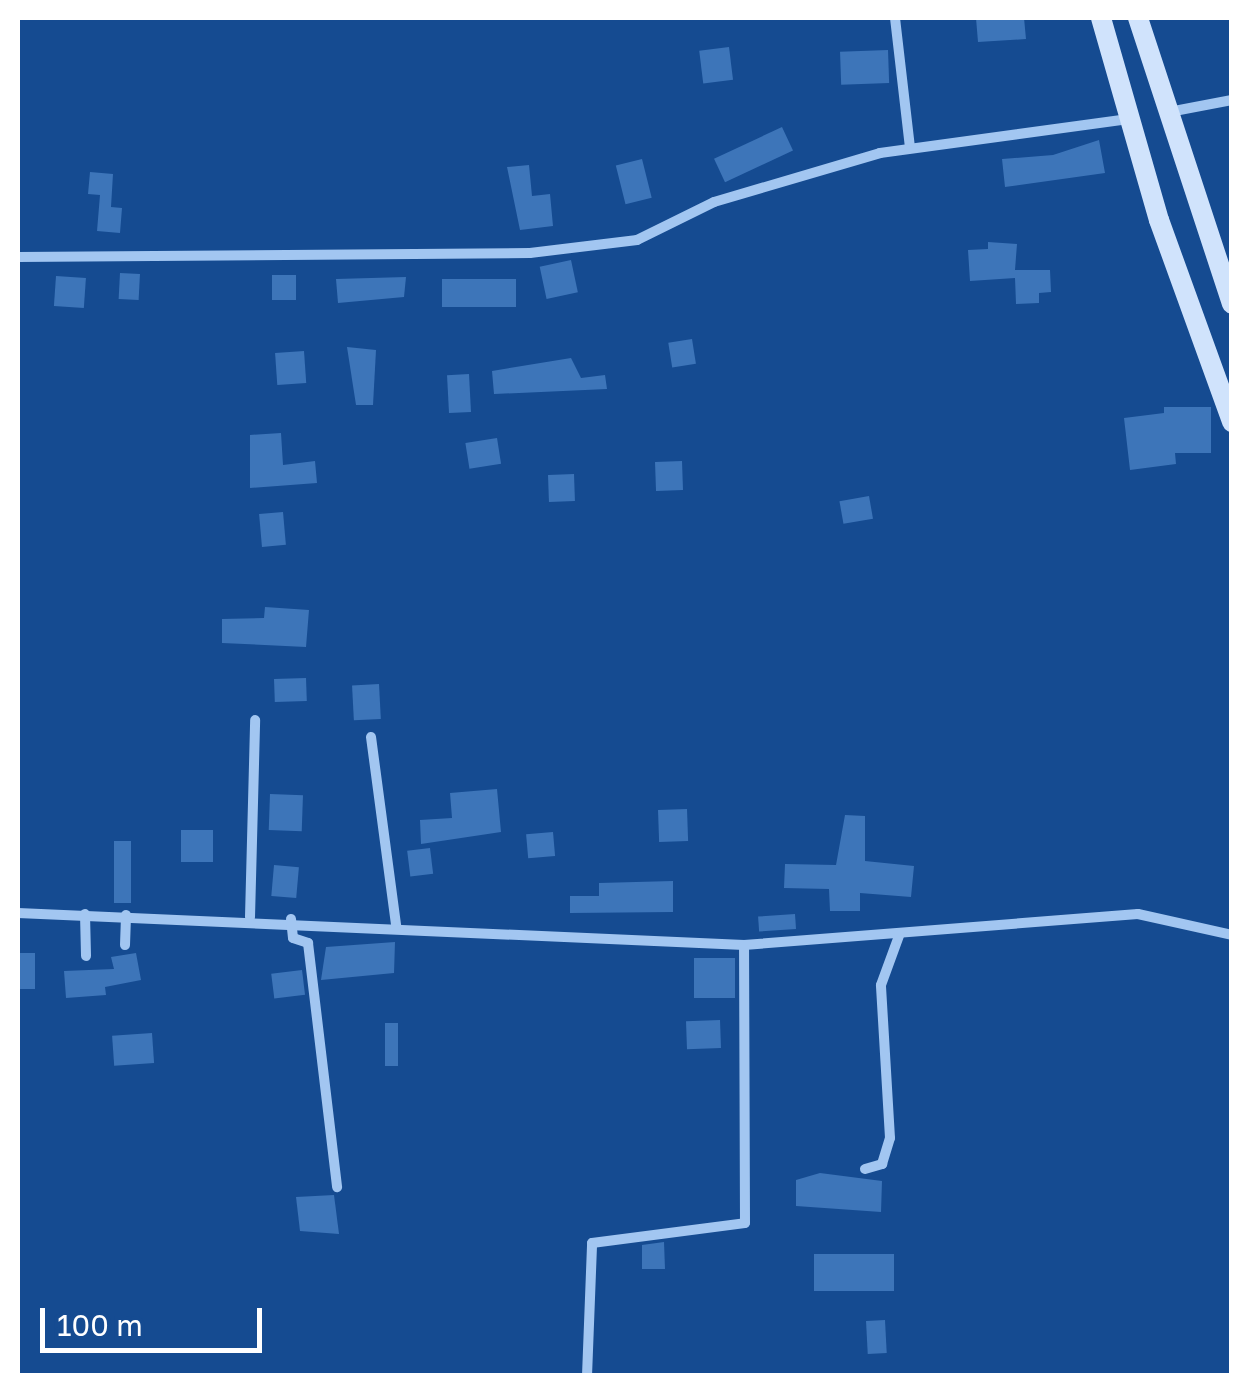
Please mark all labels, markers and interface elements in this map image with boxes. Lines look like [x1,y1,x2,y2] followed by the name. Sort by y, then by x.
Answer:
[45,1288,268,1350] scale bar
[57,1307,143,1343] text: 100 m

